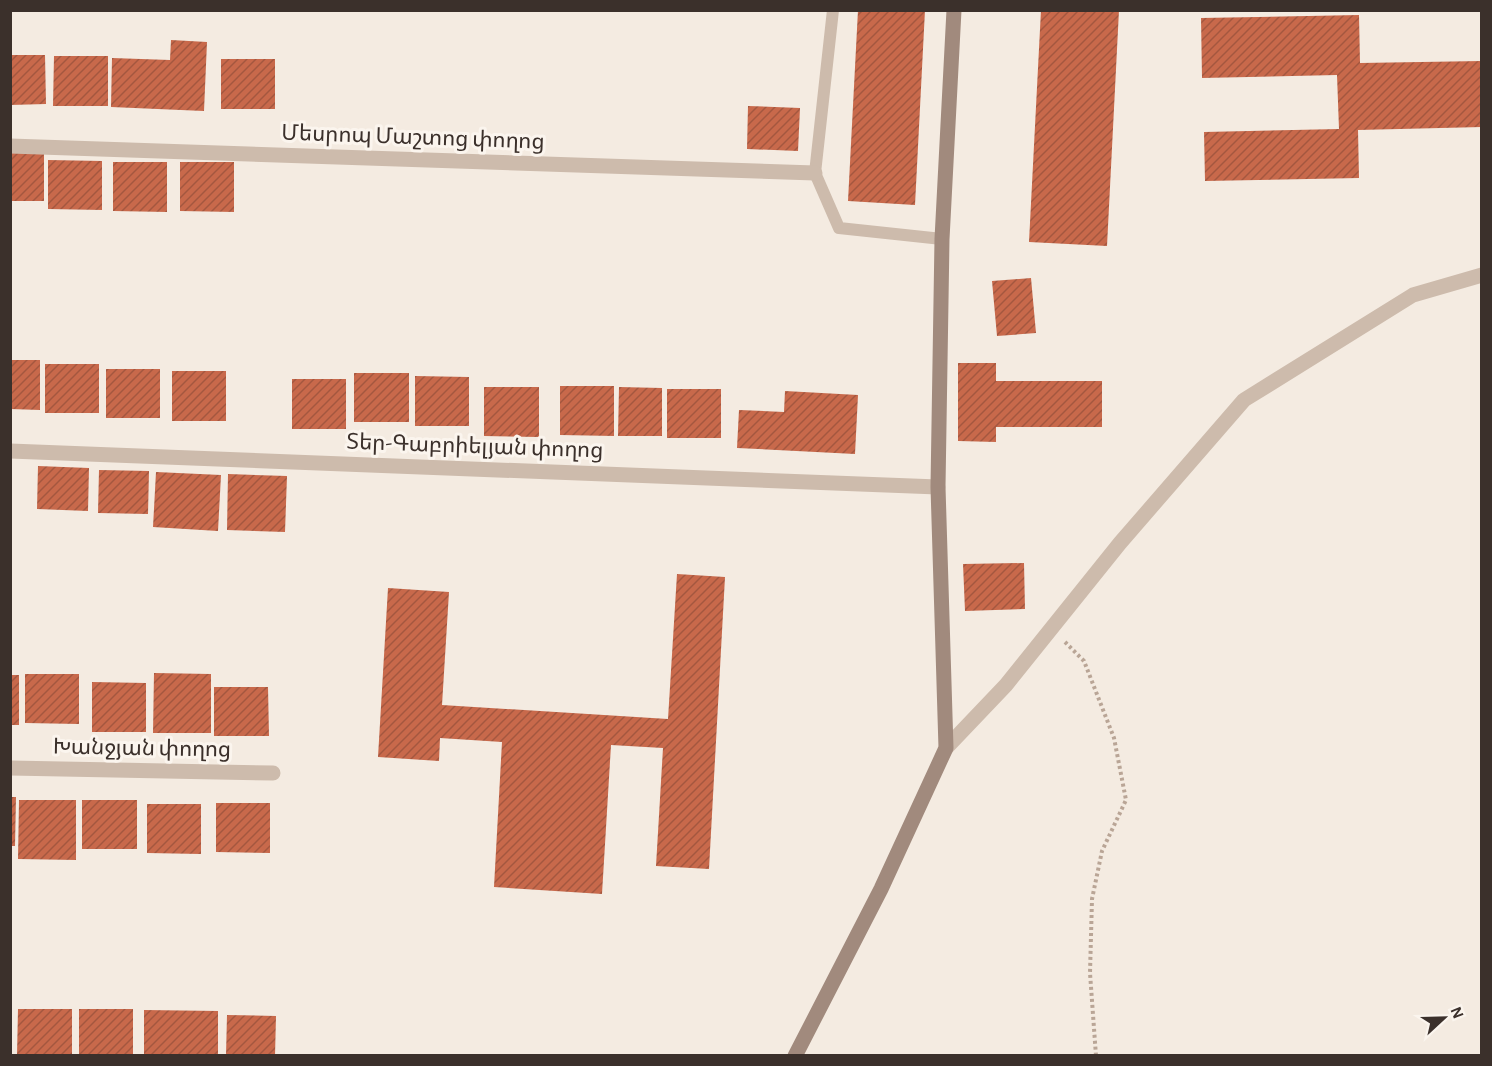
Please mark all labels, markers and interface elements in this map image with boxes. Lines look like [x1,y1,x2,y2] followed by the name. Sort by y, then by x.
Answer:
[281,121,545,154] street label: Մեսրոպ Մաշտոց փողոց
[346,431,604,462] street label: Տեր-Գաբրիելյան փողոց
[53,735,231,762] street label: Խանջյան փողոց
[1414,988,1474,1048] north arrow
[1447,1005,1466,1021] text: N

